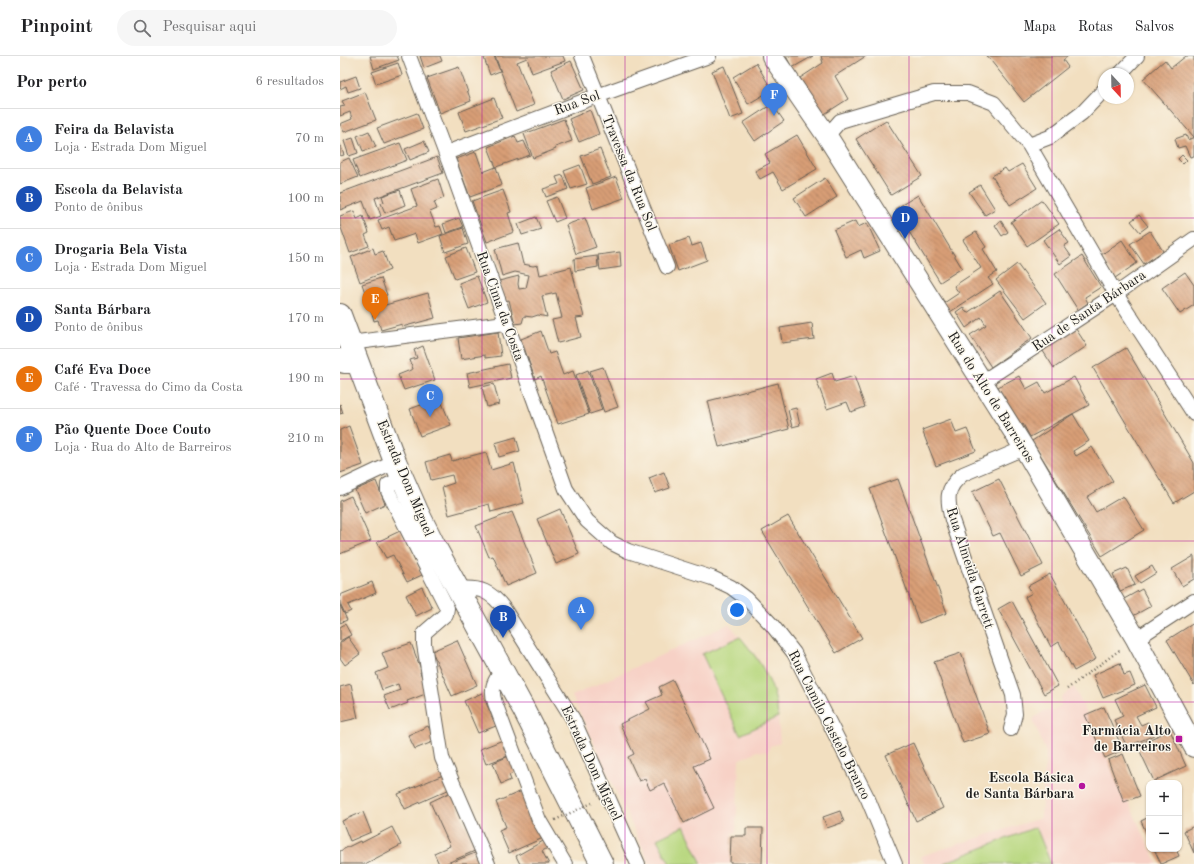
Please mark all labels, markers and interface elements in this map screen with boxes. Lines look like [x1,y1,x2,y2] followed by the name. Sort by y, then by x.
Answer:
[117,10,397,46] search box
[131,17,153,39] icon: search
[20,18,93,37] text: Pinpoint
[163,20,256,35] text: Pesquisar aqui
[1023,20,1056,34] text: Mapa
[1078,20,1113,34] text: Rotas
[1135,20,1174,34] text: Salvos
[1098,68,1134,104] north arrow
[16,74,87,91] text: Por perto
[256,75,324,88] text: 6 resultados
[761,83,787,116] pin: F
[552,88,602,118] street label: Rua Sol
[599,113,659,233] street label: Travessa da Rua Sol
[54,123,174,138] text: Feira da Belavista
[24,132,34,145] text: A
[295,132,324,145] text: 70 m
[54,141,207,154] text: Loja · Estrada Dom Miguel
[54,183,183,198] text: Escola da Belavista
[24,192,34,205] text: B
[287,192,324,205] text: 100 m
[54,201,143,214] text: Ponto de ônibus
[892,206,918,239] pin: D
[54,243,187,258] text: Drogaria Bela Vista
[474,249,526,363] street label: Rua Cima da Costa
[25,252,33,265] text: C
[287,252,324,265] text: 150 m
[54,261,207,274] text: Loja · Estrada Dom Miguel
[1030,268,1149,354] street label: Rua de Santa Bárbara
[362,287,388,320] pin: E
[54,303,151,318] text: Santa Bárbara
[24,312,34,325] text: D
[287,312,324,325] text: 170 m
[54,321,143,334] text: Ponto de ônibus
[945,329,1037,465] street label: Rua do Alto de Barreiros
[54,363,151,378] text: Café Eva Doce
[25,372,33,385] text: E
[287,372,324,385] text: 190 m
[54,381,243,394] text: Café · Travessa do Cimo da Costa
[417,384,443,417] pin: C
[374,418,436,539] street label: Estrada Dom Miguel
[54,423,211,438] text: Pão Quente Doce Couto
[25,432,33,445] text: F
[287,432,324,445] text: 210 m
[54,441,231,454] text: Loja · Rua do Alto de Barreiros
[944,505,996,631] street label: Rua Almeida Garrett
[568,597,594,630] pin: A
[727,600,747,620] your location
[490,605,516,638] pin: B
[785,648,873,802] street label: Rua Camilo Castelo Branco
[558,703,624,823] street label: Estrada Dom Miguel
[1082,724,1171,754] place label: Farmácia Alto de Barreiros
[1174,734,1184,744] marker: Farmácia Alto de Barreiros
[965,771,1074,801] place label: Escola Básica de Santa Bárbara
[1146,780,1182,852] map controls
[1146,780,1182,816] button: +
[1077,781,1087,791] marker: Escola Básica de Santa Bárbara
[1146,816,1182,852] button: −

